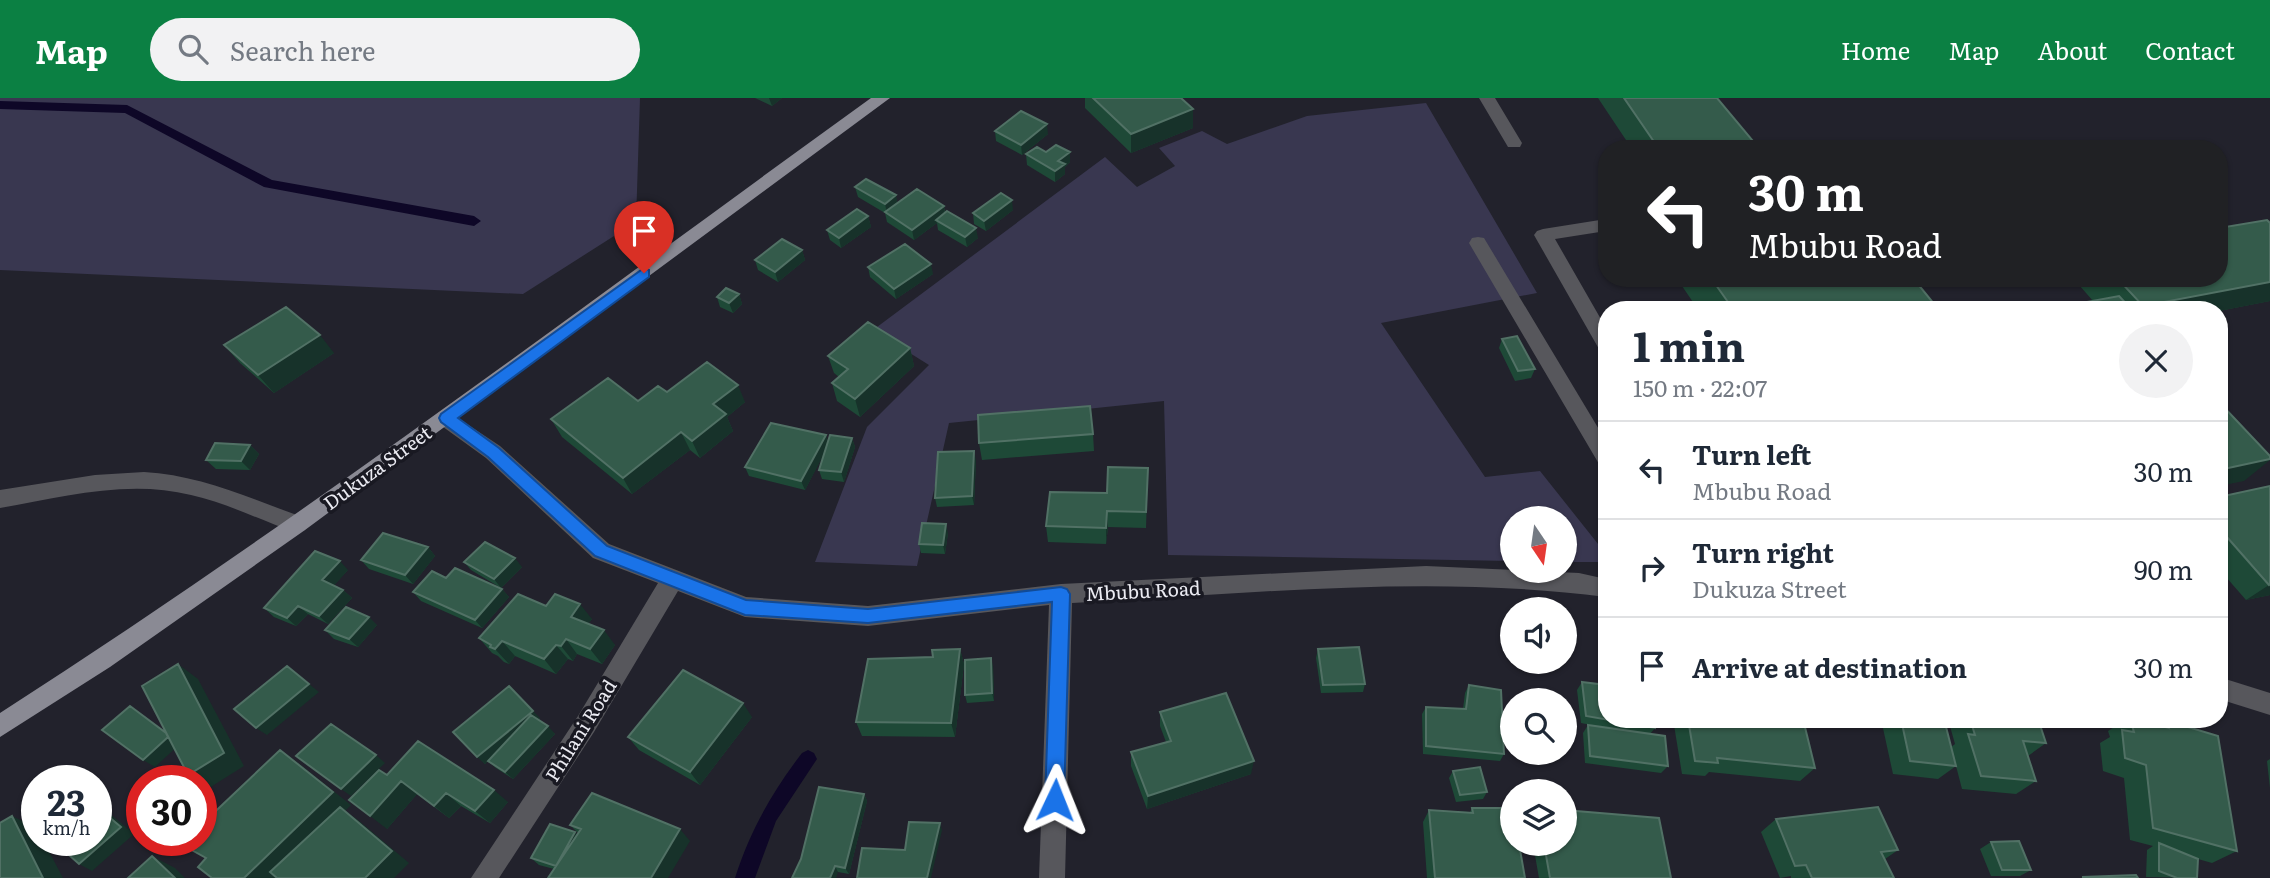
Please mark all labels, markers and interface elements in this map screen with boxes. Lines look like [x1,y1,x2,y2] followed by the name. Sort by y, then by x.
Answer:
[150,18,640,81] search box
[35,25,108,74] text: Map
[174,30,212,68] icon: search
[230,30,376,69] text: Search here
[1841,32,1910,67] text: Home
[1948,32,1999,67] text: Map
[2037,32,2107,67] text: About
[2145,32,2235,67] text: Contact
[1748,153,1864,226] text: 30 m
[1633,168,1724,259] icon: left
[614,201,674,273] pin
[625,212,663,250] icon: arrive
[1748,220,1942,268] text: Mbubu Road
[1633,313,1745,375] text: 1 min
[2119,324,2193,398] button: close
[1633,370,1767,404] text: 150 m · 22:07
[317,418,437,516] street label: Dukuza Street
[1692,434,1811,473] text: Turn left
[1633,451,1671,489] icon: left
[2133,451,2193,490] text: 30 m
[1692,473,1831,507] text: Mbubu Road
[1500,506,1577,583] north arrow
[1500,506,1577,856] map controls
[1692,532,1834,571] text: Turn right
[1633,549,1671,587] icon: right
[2134,549,2193,588] text: 90 m
[1692,571,1847,605] text: Dukuza Street
[1085,573,1202,607] street label: Mbubu Road
[1500,597,1577,674] button: sound
[1633,647,1671,685] icon: arrive
[1692,647,1967,686] text: Arrive at destination
[2133,647,2193,686] text: 30 m
[538,673,623,786] street label: Philani Road
[1500,688,1577,765] button: search
[1018,763,1092,837] position arrow
[126,765,217,856] speed limit sign: 30
[47,775,86,827] text: 23
[1500,779,1577,856] button: layers
[43,814,90,841] text: km/h

